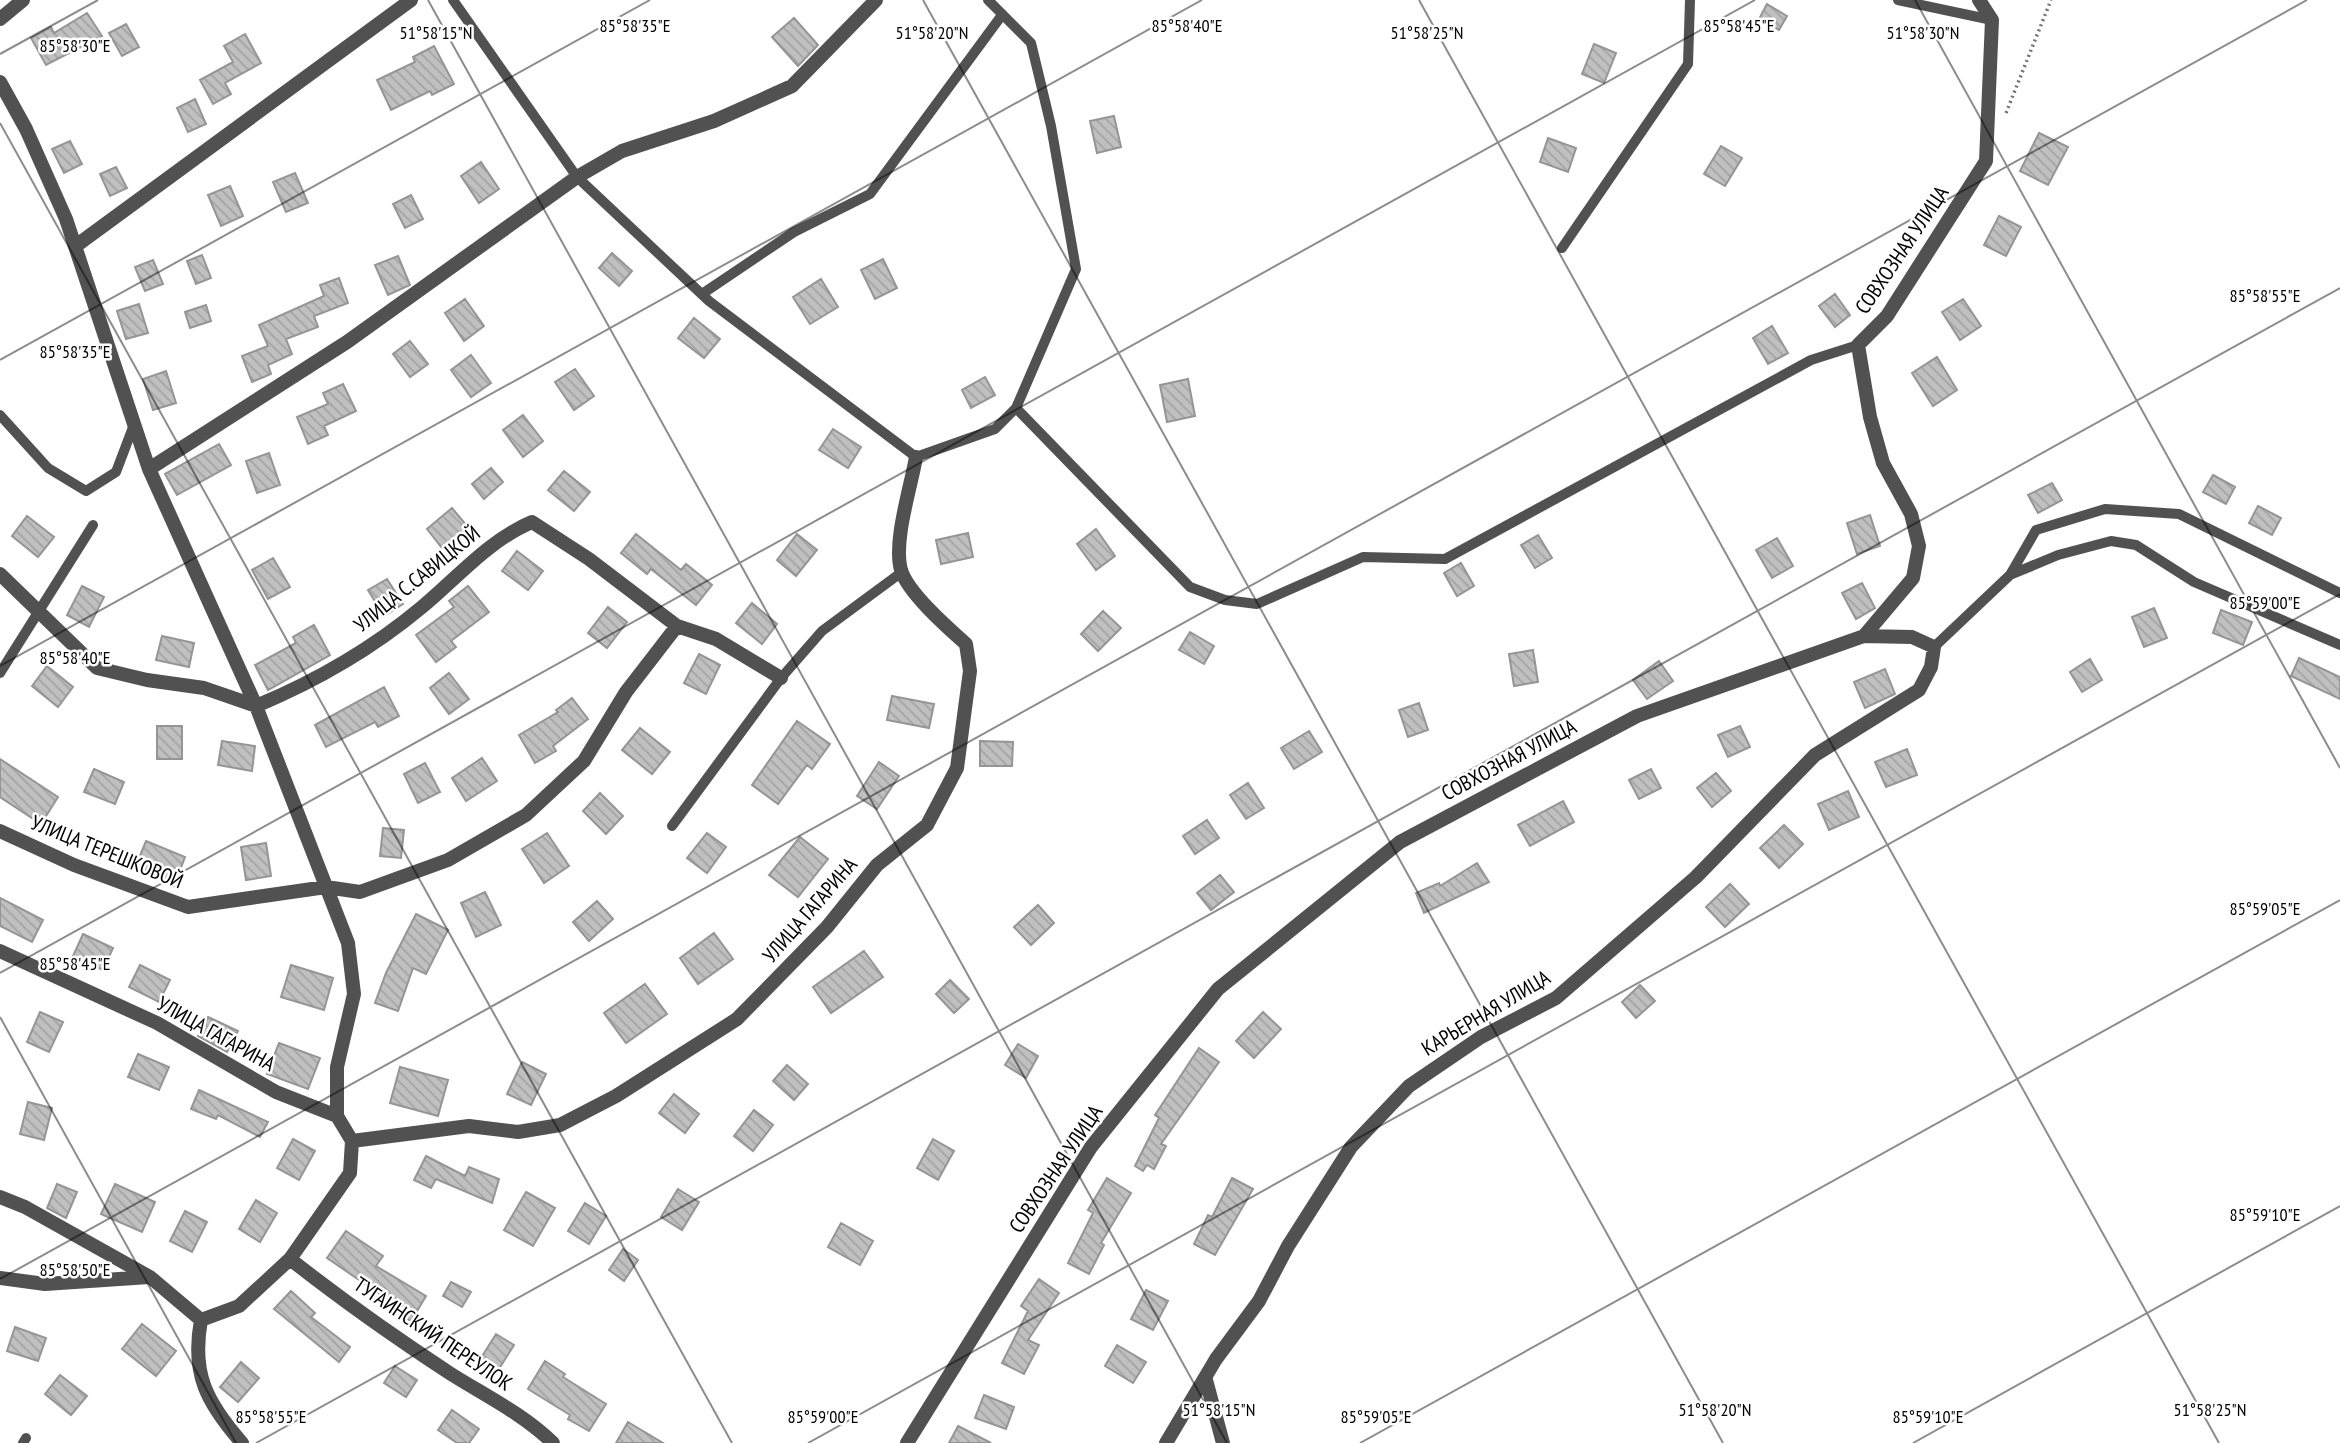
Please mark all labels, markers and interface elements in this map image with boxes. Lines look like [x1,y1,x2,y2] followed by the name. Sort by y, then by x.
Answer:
[600,14,670,37] text: 85°58'35"E
[1152,14,1222,37] text: 85°58'40"E
[1704,14,1774,37] text: 85°58'45"E
[400,21,472,44] text: 51°58'15"N
[896,21,968,44] text: 51°58'20"N
[1391,21,1463,44] text: 51°58'25"N
[1887,21,1959,44] text: 51°58'30"N
[40,34,110,57] text: 85°58'30"E
[1849,180,1954,319] street label: СОВХОЗНАЯ УЛИЦА
[2230,284,2300,307] text: 85°58'55"E
[40,340,110,363] text: 85°58'35"E
[348,519,485,638] street label: УЛИЦА С.САВИЦКОЙ
[2230,591,2300,614] text: 85°59'00"E
[40,646,110,669] text: 85°58'40"E
[1437,713,1581,806] street label: СОВХОЗНАЯ УЛИЦА
[27,809,187,894] street label: УЛИЦА ТЕРЕШКОВОЙ
[756,851,863,968] street label: УЛИЦА ГАГАРИНА
[2230,897,2300,920] text: 85°59'05"E
[40,952,110,975] text: 85°58'45"E
[1417,964,1555,1062] street label: КАРЬЕРНАЯ УЛИЦА
[152,990,280,1077] street label: УЛИЦА ГАГАРИНА
[1003,1099,1108,1238] street label: СОВХОЗНАЯ УЛИЦА
[2230,1203,2300,1226] text: 85°59'10"E
[40,1258,110,1281] text: 85°58'50"E
[349,1271,518,1397] street label: ТУГАИНСКИЙ ПЕРЕУЛОК
[1183,1398,1255,1421] text: 51°58'15"N
[1679,1398,1751,1421] text: 51°58'20"N
[2174,1398,2246,1421] text: 51°58'25"N
[236,1405,306,1428] text: 85°58'55"E
[788,1405,858,1428] text: 85°59'00"E
[1341,1405,1411,1428] text: 85°59'05"E
[1893,1405,1963,1428] text: 85°59'10"E

